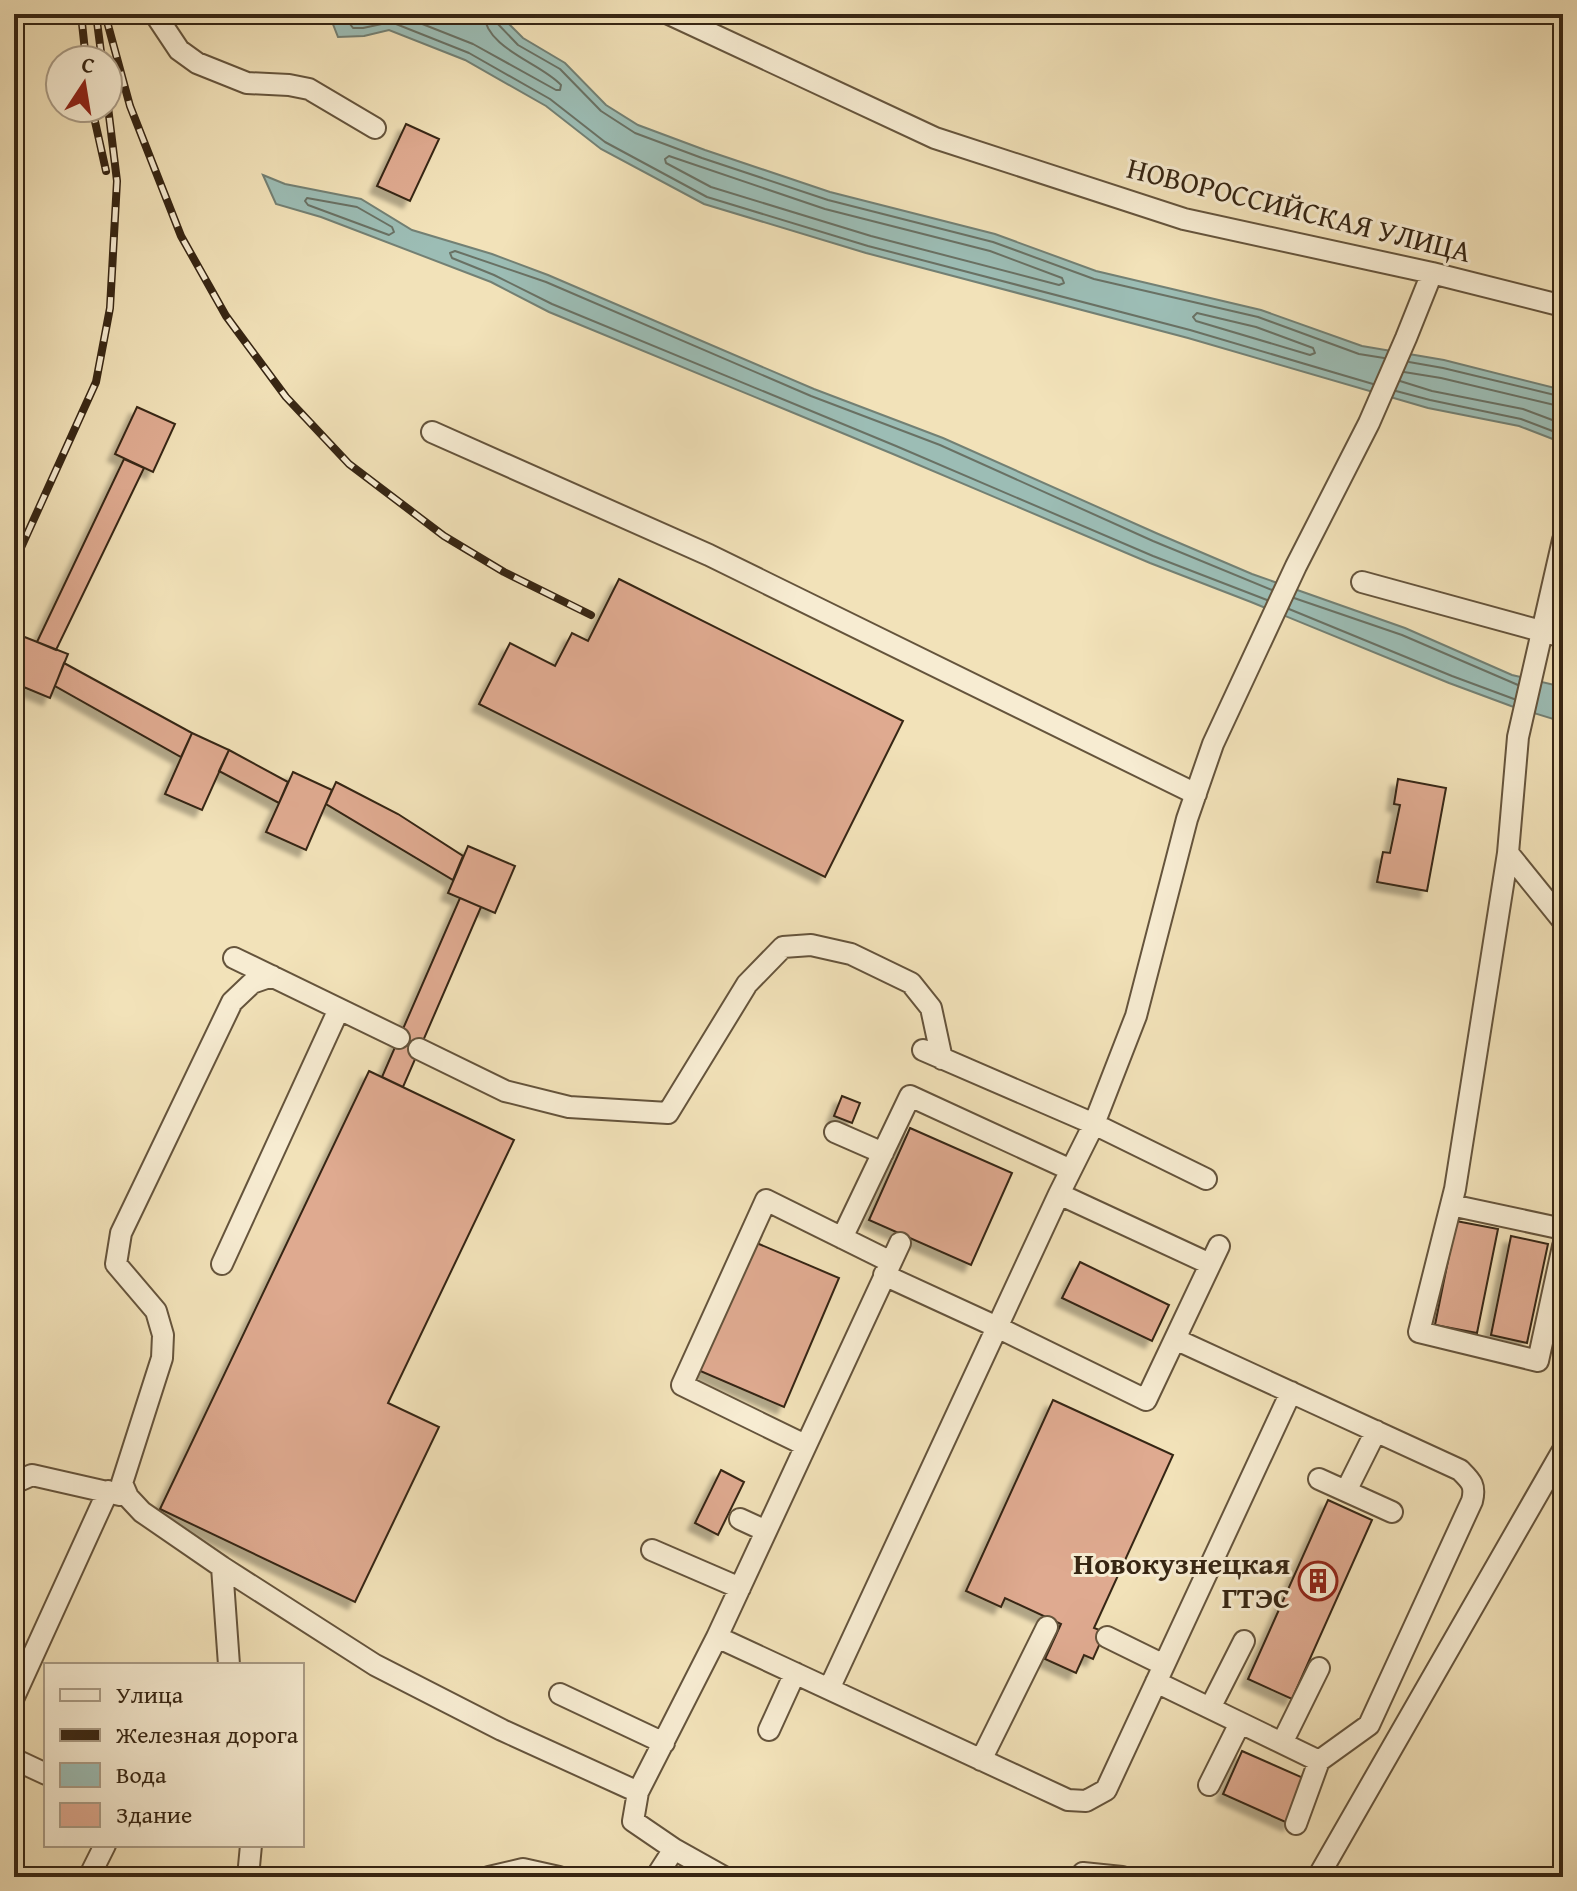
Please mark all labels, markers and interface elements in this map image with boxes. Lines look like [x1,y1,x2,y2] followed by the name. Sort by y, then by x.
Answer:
[44,44,124,124] north arrow
[79,47,98,81] text: С
[1123,145,1476,273] street label: НОВОРОССИЙСКАЯ УЛИЦА
[1073,1541,1290,1619] place label: Новокузнецкая ГТЭС
[1297,1560,1339,1602] building icon: Новокузнецкая ГТЭС
[44,1663,304,1847] legend
[116,1677,184,1712] text: Улица
[115,1717,299,1752] text: Железная дорога
[116,1757,167,1792] text: Вода
[116,1797,192,1832] text: Здание

